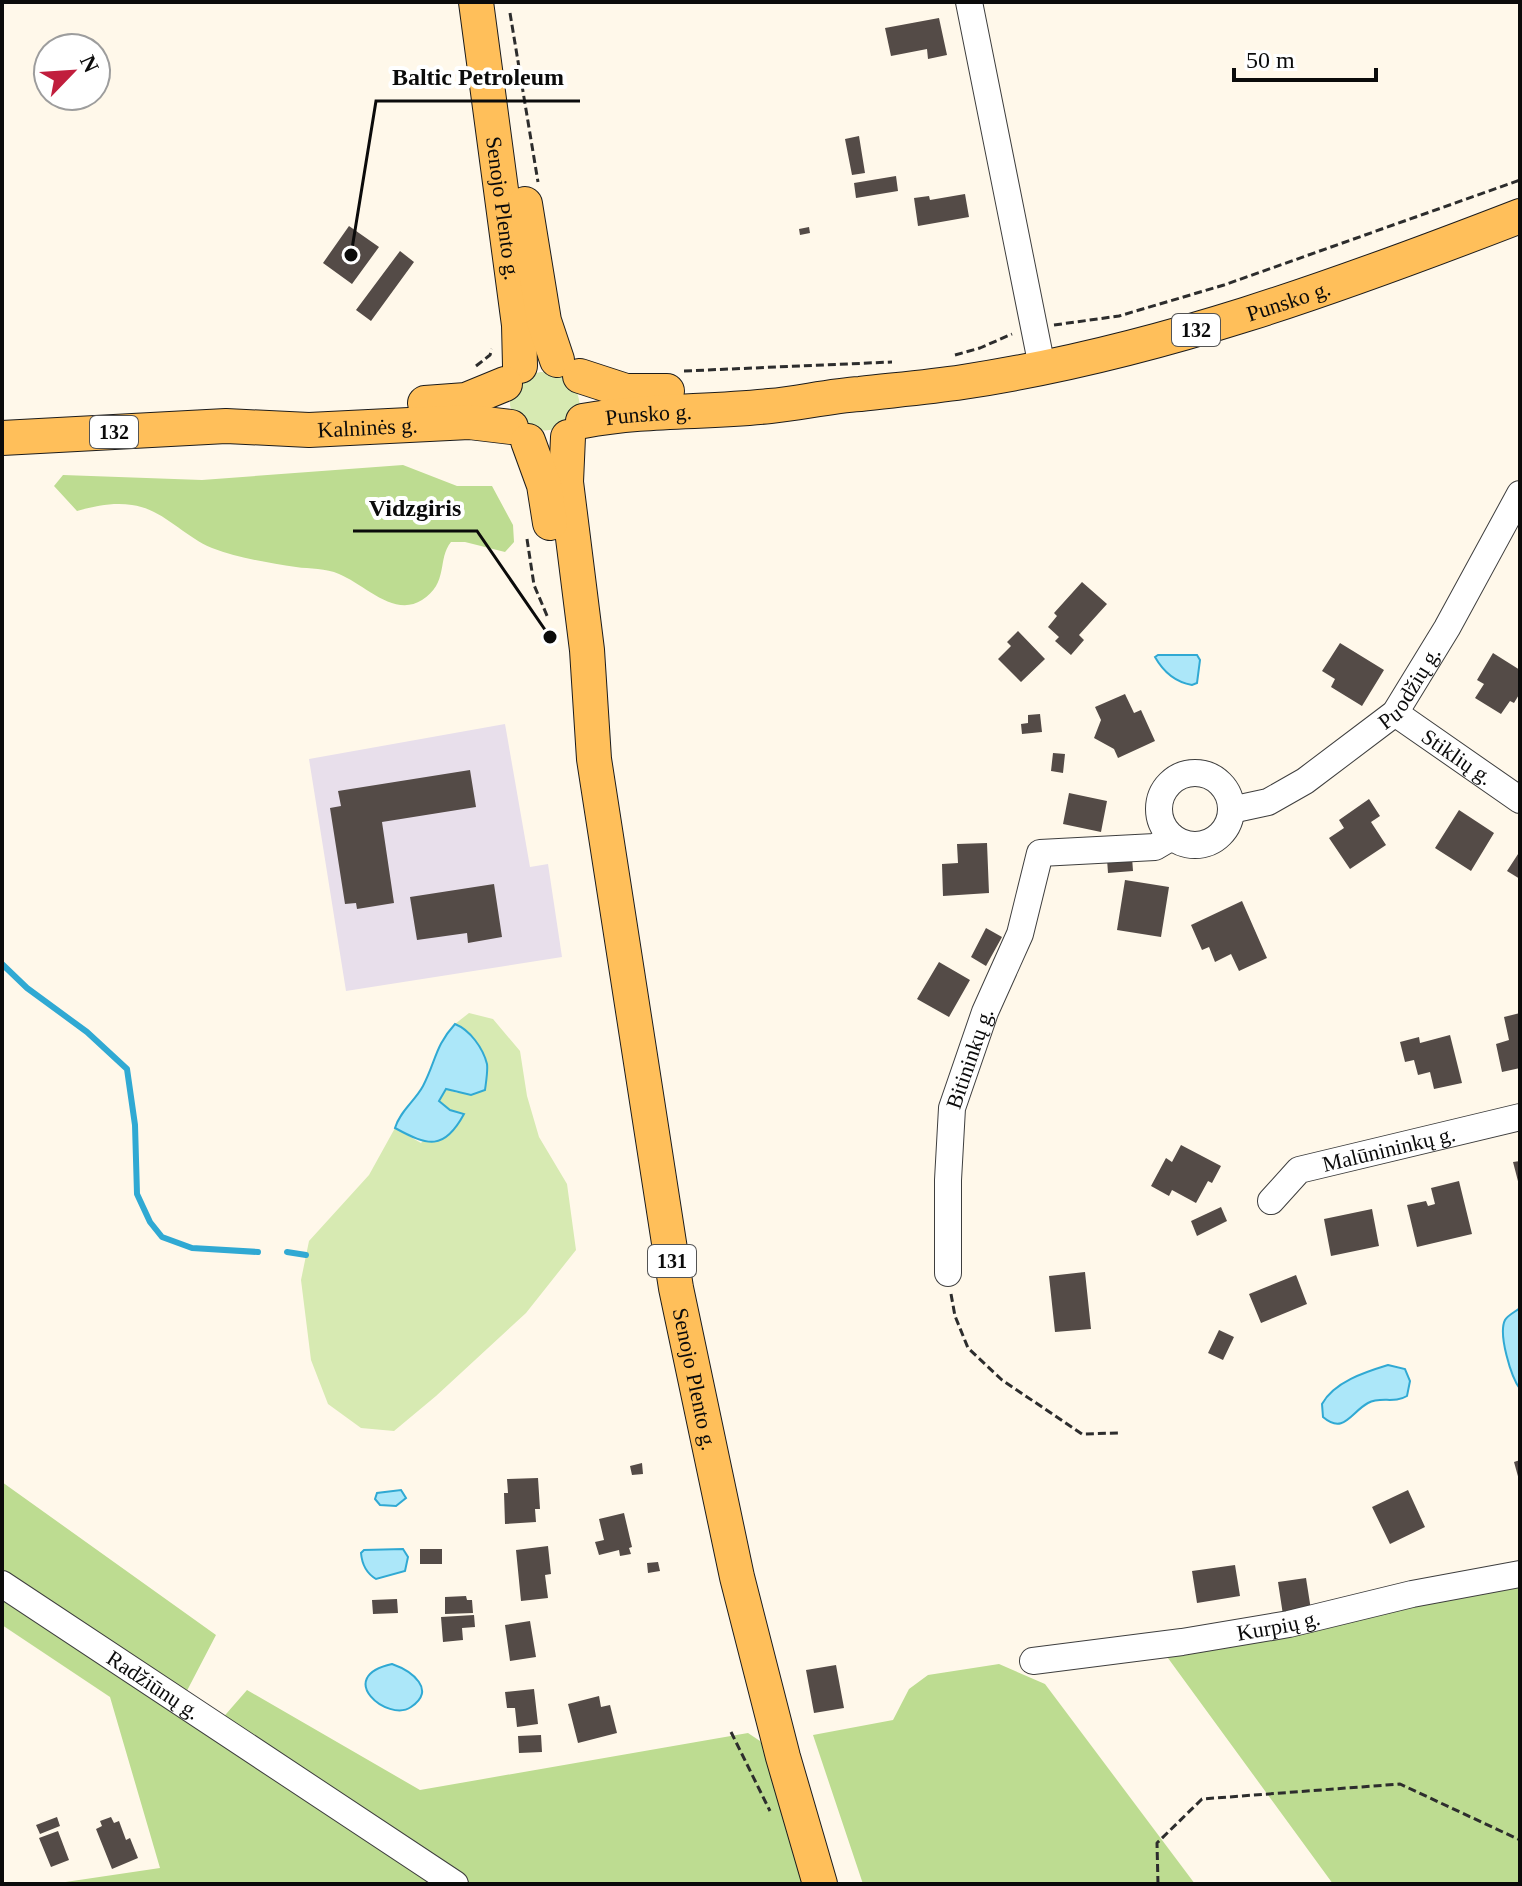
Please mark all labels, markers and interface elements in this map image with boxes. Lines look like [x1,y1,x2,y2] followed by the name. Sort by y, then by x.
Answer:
[32,32,112,112] north arrow
[1234,32,1376,82] scale bar
[1246,47,1295,73] text: 50 m
[75,51,104,76] text: N
[376,53,580,101] callout: Baltic Petroleum
[392,64,564,90] text: Baltic Petroleum
[481,135,525,282] street label: Senojo Plento g.
[1243,275,1334,326] street label: Punsko g.
[1172,314,1220,346] road number: 132
[604,398,692,430] street label: Punsko g.
[317,412,418,442] street label: Kalninės g.
[90,416,138,448] road number: 132
[353,483,477,531] callout: Vidzgiris
[369,495,461,521] text: Vidzgiris
[1373,642,1445,734] street label: Puodžių g.
[1417,723,1498,790] street label: Stiklių g.
[940,1003,998,1112] street label: Bitininkų g.
[1320,1121,1458,1176] street label: Malūnininkų g.
[648,1245,696,1277] road number: 131
[668,1306,722,1453] street label: Senojo Plento g.
[1235,1604,1323,1645] street label: Kurpių g.
[103,1645,205,1724] street label: Radžiūnų g.

